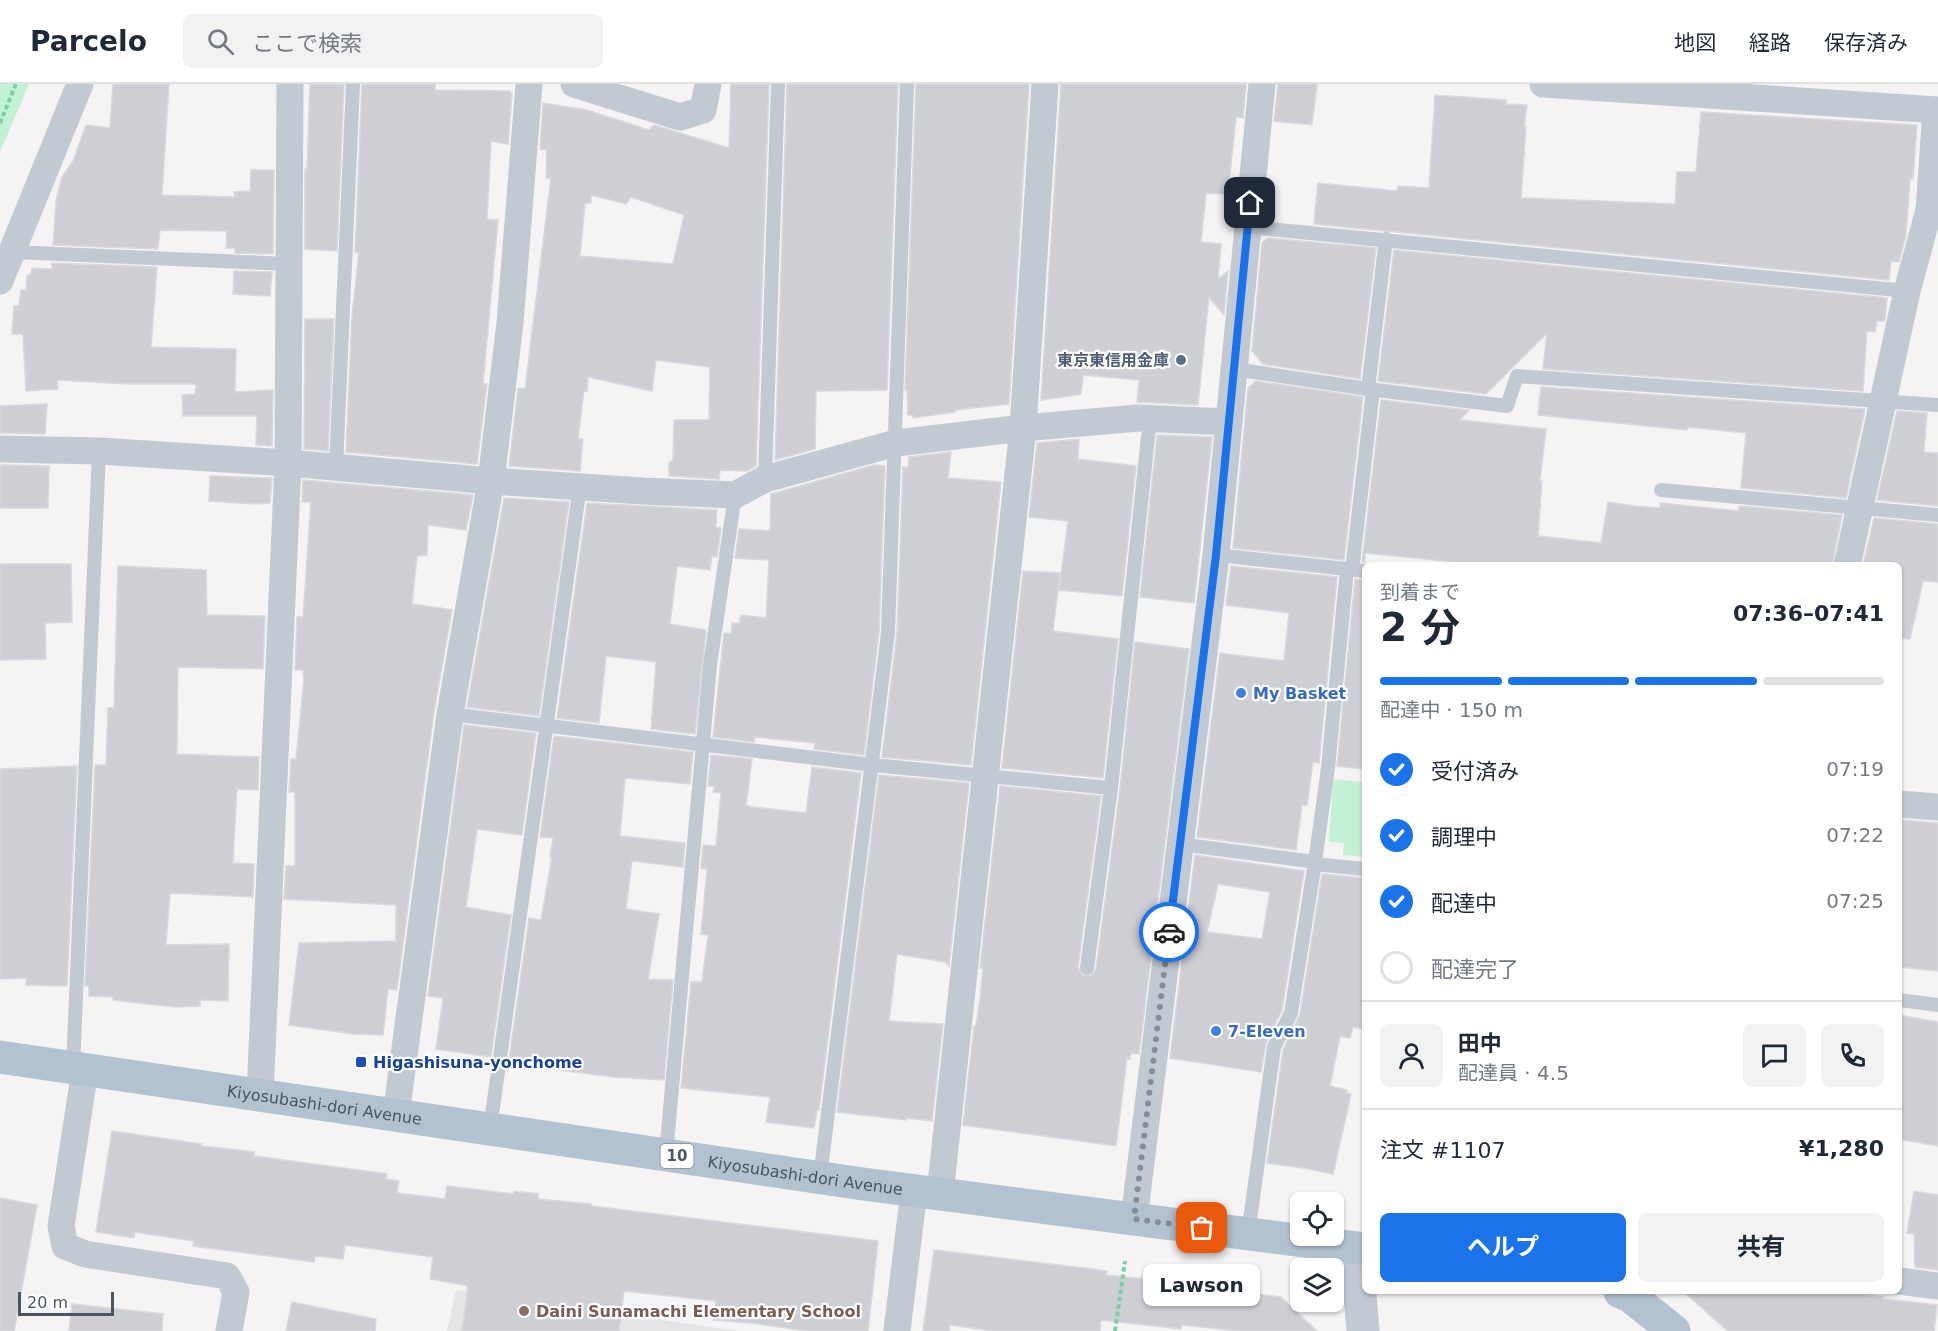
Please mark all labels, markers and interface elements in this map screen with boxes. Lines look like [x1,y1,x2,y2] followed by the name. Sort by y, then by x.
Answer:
[183,14,603,68] search box
[30,25,147,58] text: Parcelo
[204,25,237,58] icon: search
[252,31,362,56] text: ここで検索
[1674,31,1716,55] text: 地図
[1749,31,1791,55] text: 経路
[1824,31,1908,55] text: 保存済み
[1224,177,1275,228] pin
[1233,186,1266,219] icon: home
[1057,351,1169,370] place label: 東京東信用金庫
[1174,353,1188,367] marker: 東京東信用金庫
[1380,580,1460,604] text: 到着まで
[1733,601,1884,626] text: 07:36–07:41
[1380,605,1460,650] text: 2 分
[1253,684,1347,703] place label: My Basket
[1234,686,1248,700] marker: My Basket
[1380,698,1523,722] text: 配達中 · 150 m
[1380,753,1413,786] icon: check
[1826,757,1884,781] text: 07:19
[1431,759,1519,784] text: 受付済み
[1380,819,1413,852] icon: check
[1826,823,1884,847] text: 07:22
[1431,825,1497,850] text: 調理中
[1380,885,1413,918] icon: check
[1826,889,1884,913] text: 07:25
[1431,891,1497,916] text: 配達中
[1139,902,1199,962] courier
[1153,916,1186,949] icon: car
[1431,957,1519,982] text: 配達完了
[1228,1022,1306,1041] place label: 7-Eleven
[1209,1024,1223,1038] marker: 7-Eleven
[1380,1024,1443,1087] button: person
[1743,1024,1806,1087] button: chat
[1821,1024,1884,1087] button: phone
[1458,1031,1502,1056] text: 田中
[373,1053,583,1072] place label: Higashisuna-yonchome
[354,1055,368,1069] marker: Higashisuna-yonchome
[1458,1061,1569,1085] text: 配達員 · 4.5
[226,1081,423,1128] street label: Kiyosubashi-dori Avenue
[1799,1136,1884,1161] text: ¥1,280
[1380,1138,1505,1163] text: 注文 #1107
[660,1144,694,1168] road number: 10
[707,1152,904,1199] street label: Kiyosubashi-dori Avenue
[1290,1192,1344,1312] map controls
[1290,1192,1344,1246] button: locate
[1176,1202,1227,1253] pin
[1185,1211,1218,1244] icon: bag
[1380,1213,1626,1282] button: ヘルプ
[1638,1213,1884,1282] button: 共有
[1290,1258,1344,1312] button: layers
[1144,1264,1260,1306] callout: Lawson
[1159,1273,1244,1297] text: Lawson
[18,1289,114,1316] scale bar
[27,1293,68,1312] text: 20 m
[536,1302,861,1321] place label: Daini Sunamachi Elementary School
[517,1304,531,1318] marker: Daini Sunamachi Elementary School

